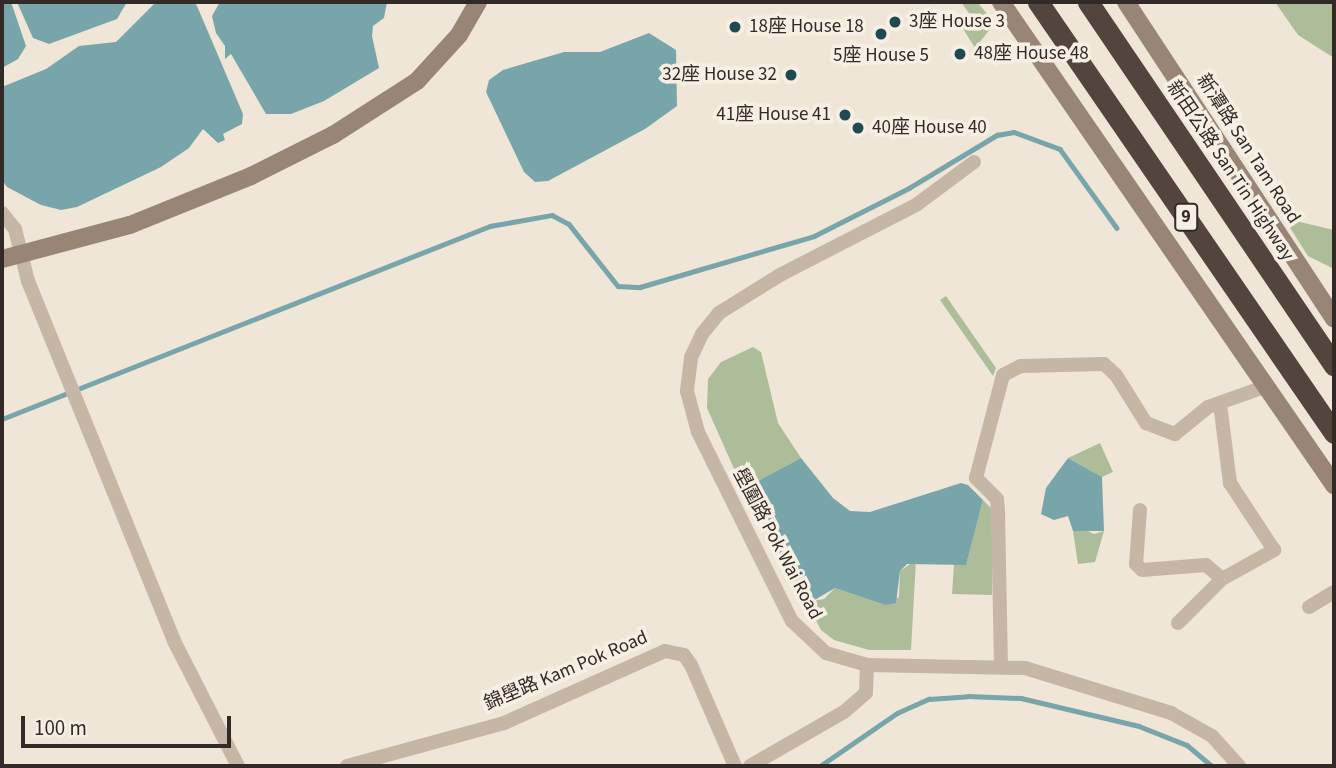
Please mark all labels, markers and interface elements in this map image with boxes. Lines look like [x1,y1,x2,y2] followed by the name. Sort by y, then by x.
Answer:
[909,11,1005,33] place label: 3座 House 3
[887,14,903,30] marker: 3座 House 3
[749,16,864,38] place label: 18座 House 18
[727,19,743,35] marker: 18座 House 18
[873,26,889,42] marker: 5座 House 5
[974,43,1089,65] place label: 48座 House 48
[833,45,929,67] place label: 5座 House 5
[952,46,968,62] marker: 48座 House 48
[662,64,777,86] place label: 32座 House 32
[783,67,799,83] marker: 32座 House 32
[1191,70,1305,228] street label: 新潭路 San Tam Road
[1161,77,1299,265] street label: 新田公路 San Tin Highway
[716,104,831,126] place label: 41座 House 41
[837,107,853,123] marker: 41座 House 41
[872,117,987,139] place label: 40座 House 40
[850,120,866,136] marker: 40座 House 40
[1174,202,1198,232] road number: 9
[727,464,827,624] street label: 壆圍路 Pok Wai Road
[481,626,651,716] street label: 錦壆路 Kam Pok Road
[24,702,234,746] scale bar
[34,713,87,743] text: 100 m

